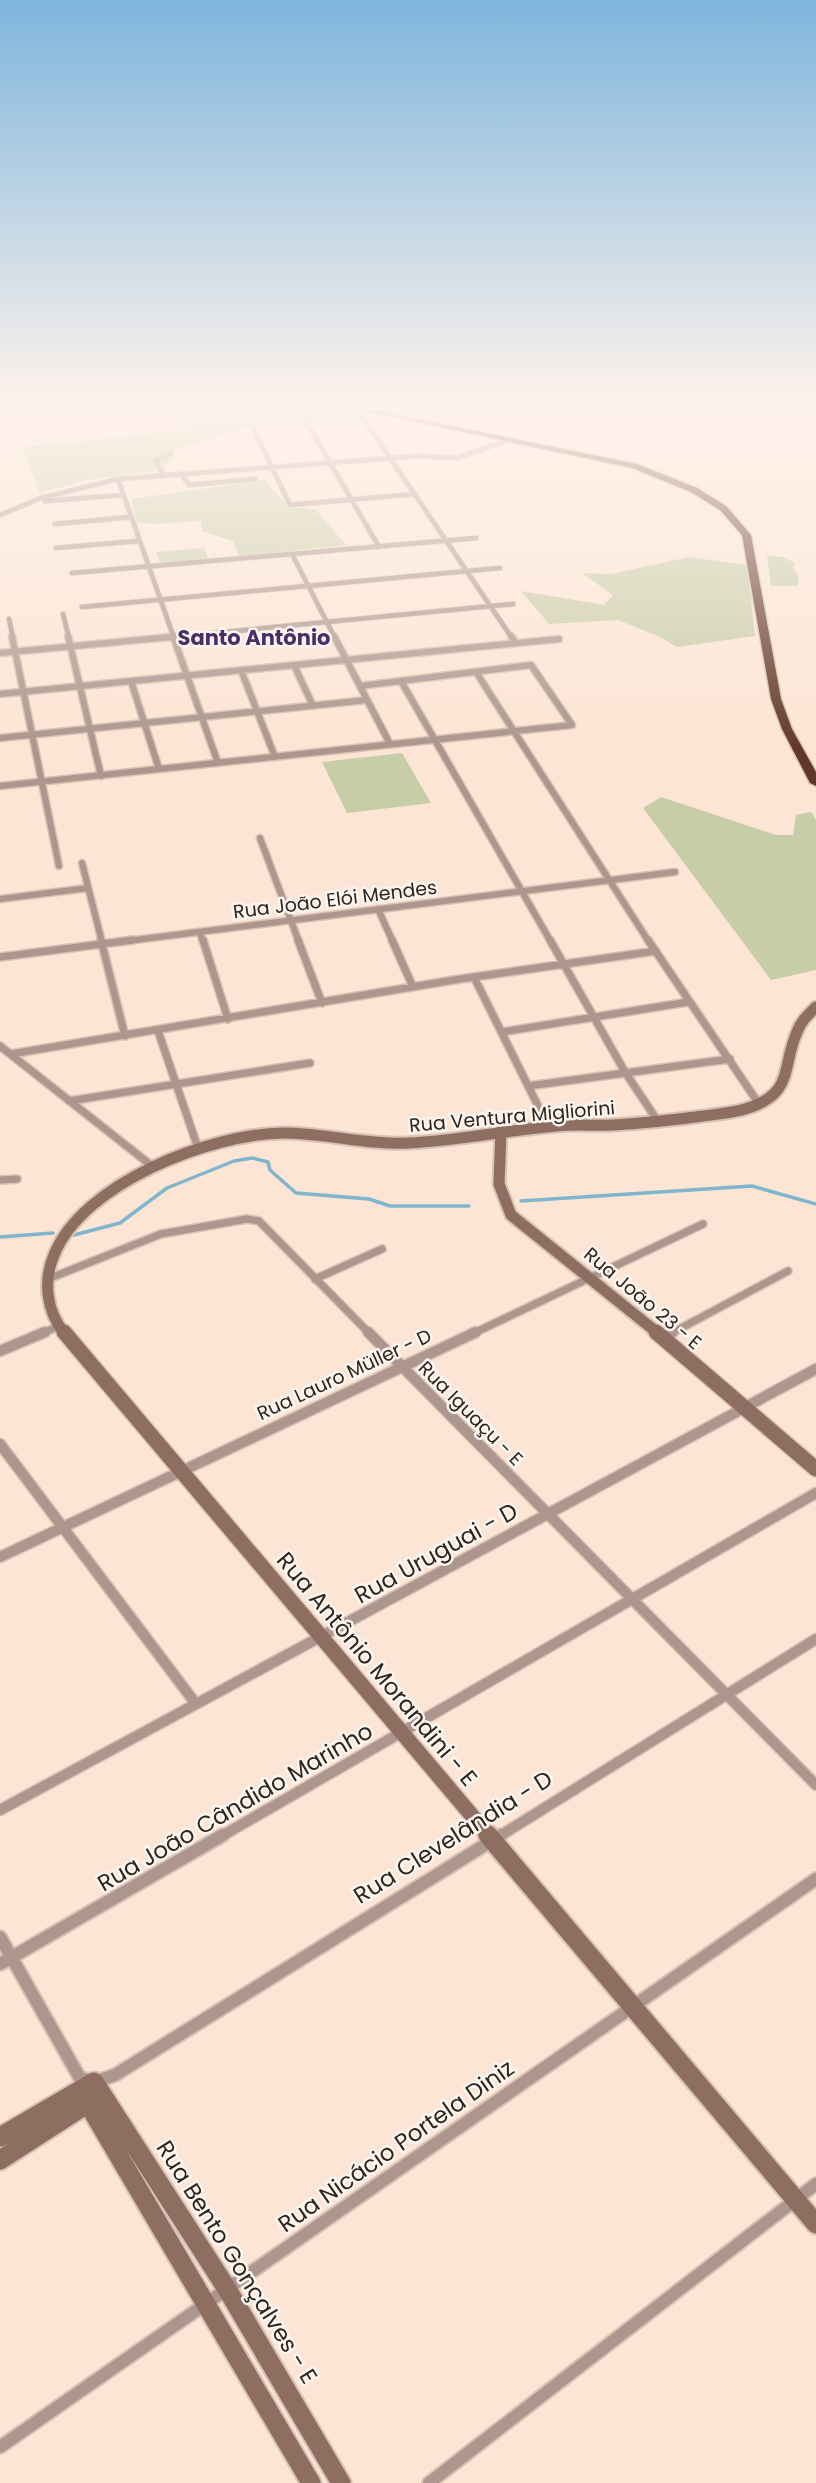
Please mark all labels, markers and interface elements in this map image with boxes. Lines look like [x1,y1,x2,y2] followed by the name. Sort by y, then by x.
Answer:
[178,623,330,652] district label: Santo Antônio
[232,874,438,925] street label: Rua João Elói Mendes
[408,1094,616,1139] street label: Rua Ventura Migliorini
[578,1241,707,1356] street label: Rua João 23 - E
[252,1322,436,1427] street label: Rua Lauro Müller - D
[412,1355,529,1472] street label: Rua Iguaçu - E
[349,1495,523,1611] street label: Rua Uruguai - D
[269,1545,485,1793] street label: Rua Antônio Morandini - E
[91,1715,379,1899] street label: Rua João Cândido Marinho
[347,1763,559,1911] street label: Rua Clevelândia - D
[271,2052,521,2240] street label: Rua Nicácio Portela Diniz
[149,2134,325,2390] street label: Rua Bento Gonçalves - E

